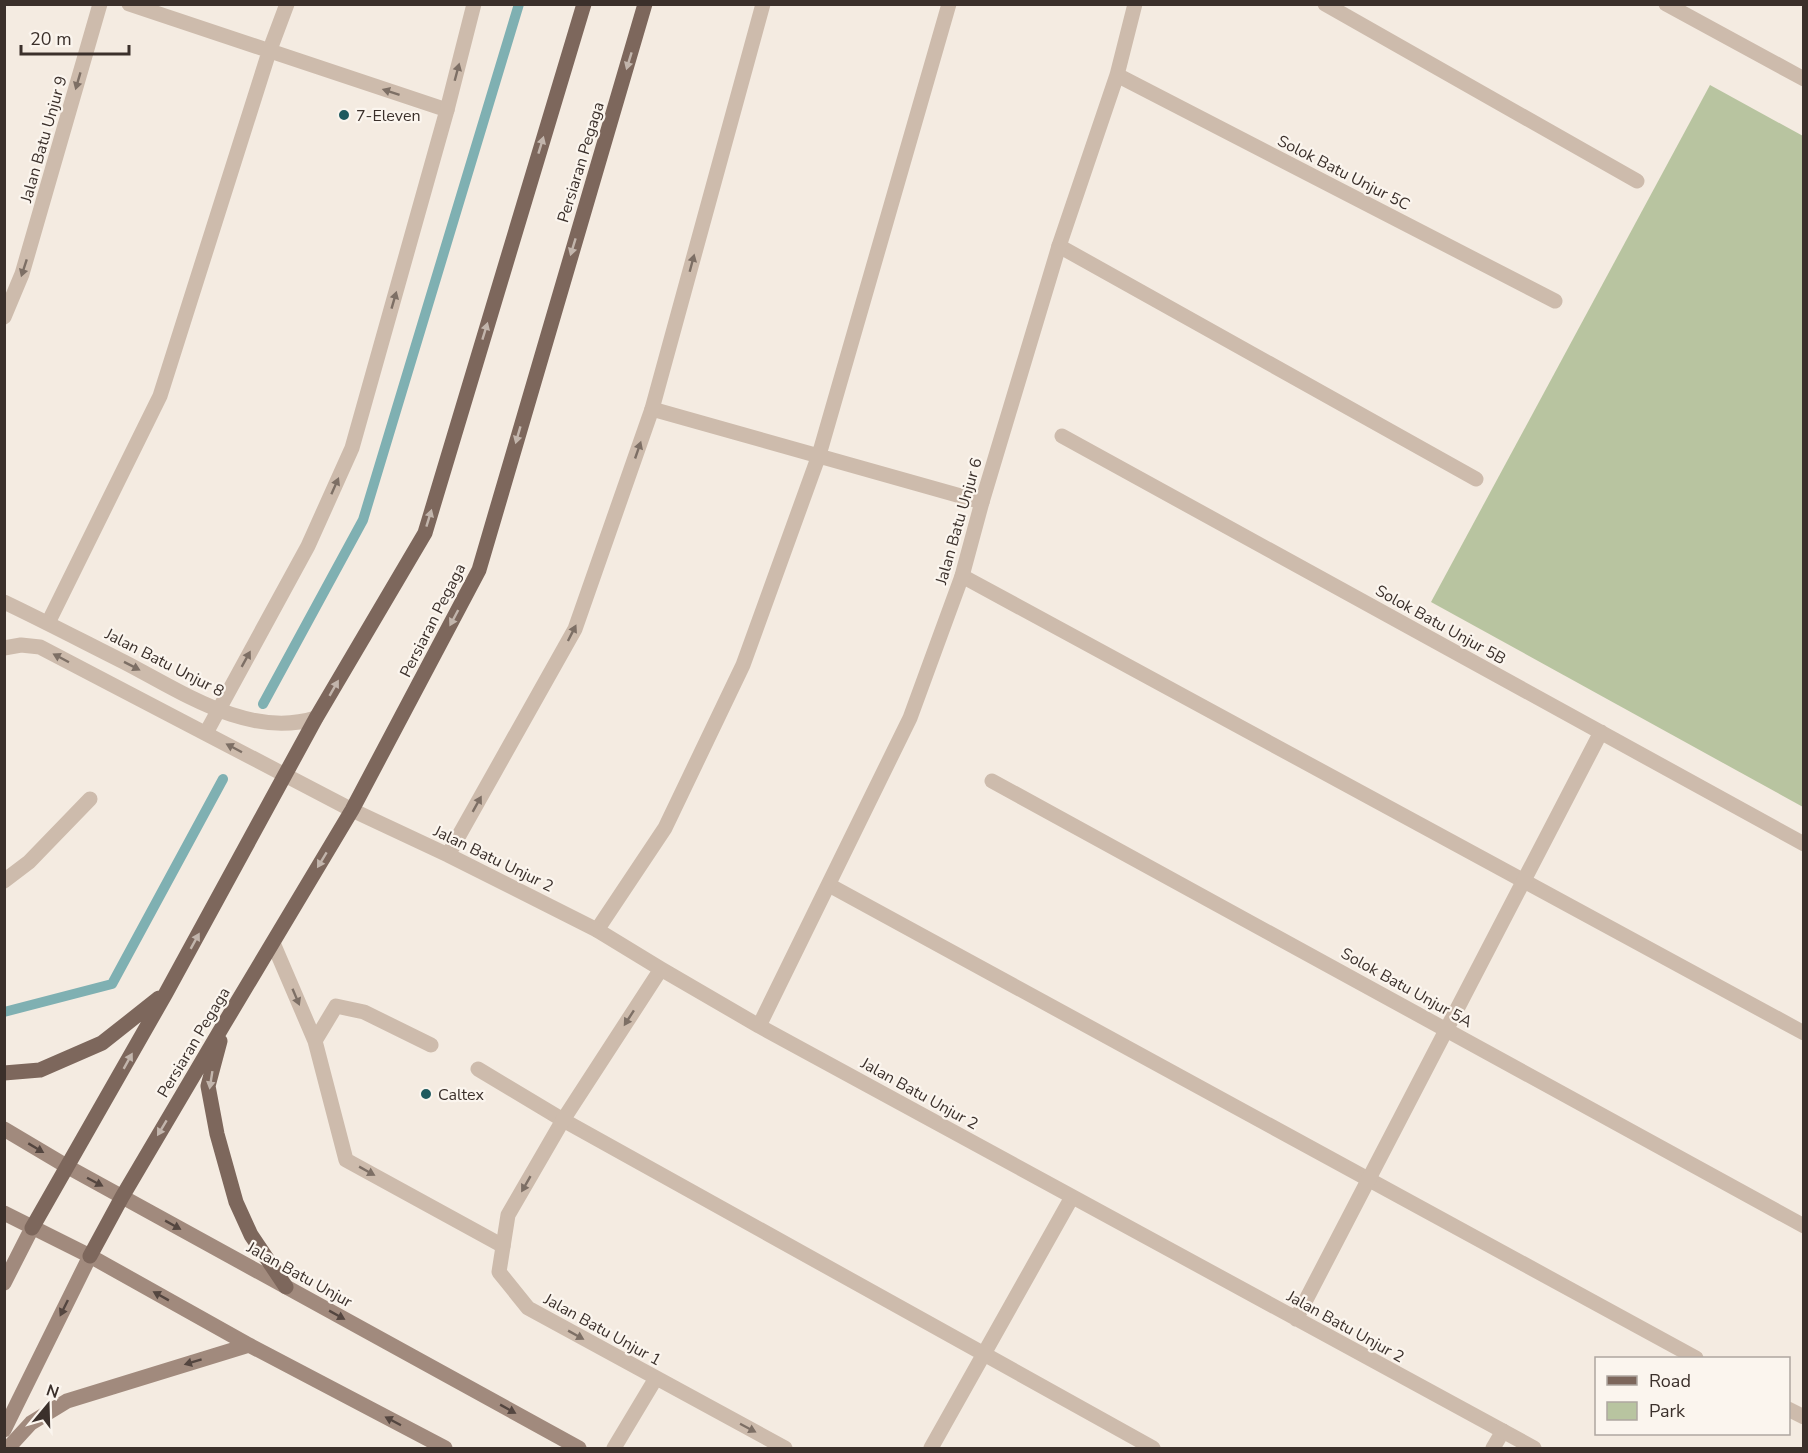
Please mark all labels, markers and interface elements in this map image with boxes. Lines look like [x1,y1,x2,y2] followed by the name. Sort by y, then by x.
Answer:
[21,18,129,56] scale bar
[30,27,72,51] text: 20 m
[624,52,633,70] one-way arrow
[452,63,462,81] one-way arrow
[73,72,82,90] one-way arrow
[15,73,73,206] street label: Jalan Batu Unjur 9
[382,87,400,96] one-way arrow
[552,99,610,225] street label: Persiaran Pegaga
[356,105,421,127] place label: 7-Eleven
[337,108,351,122] marker: 7-Eleven
[1273,130,1414,216] street label: Solok Batu Unjur 5C
[537,136,546,154] one-way arrow
[568,239,577,257] one-way arrow
[688,254,698,272] one-way arrow
[19,259,28,277] one-way arrow
[389,291,399,309] one-way arrow
[481,322,490,340] one-way arrow
[513,426,522,444] one-way arrow
[633,441,643,459] one-way arrow
[930,455,988,588] street label: Jalan Batu Unjur 6
[330,477,339,494] one-way arrow
[425,509,434,527] one-way arrow
[395,560,471,681] street label: Persiaran Pegaga
[1371,580,1510,670] street label: Solok Batu Unjur 5B
[449,609,459,626] one-way arrow
[100,623,228,702] street label: Jalan Batu Unjur 8
[567,625,576,642] one-way arrow
[240,651,251,667] one-way arrow
[52,653,69,663] one-way arrow
[123,661,140,671] one-way arrow
[329,679,339,696] one-way arrow
[225,743,242,753] one-way arrow
[472,795,482,812] one-way arrow
[429,820,557,897] street label: Jalan Batu Unjur 2
[317,852,328,868] one-way arrow
[190,932,200,949] one-way arrow
[1337,943,1476,1033] street label: Solok Batu Unjur 5A
[152,983,236,1102] street label: Persiaran Pegaga
[291,988,301,1006] one-way arrow
[624,1010,635,1026] one-way arrow
[856,1052,982,1135] street label: Jalan Batu Unjur 2
[122,1053,132,1070] one-way arrow
[206,1071,215,1090] one-way arrow
[438,1084,485,1106] place label: Caltex
[419,1087,433,1101] marker: Caltex
[157,1120,168,1136] one-way arrow
[28,1143,44,1154] one-way arrow
[359,1166,376,1176] one-way arrow
[521,1176,531,1193] one-way arrow
[87,1177,104,1187] one-way arrow
[165,1220,182,1230] one-way arrow
[242,1236,356,1313] street label: Jalan Batu Unjur
[1282,1285,1408,1368] street label: Jalan Batu Unjur 2
[539,1288,665,1371] street label: Jalan Batu Unjur 1
[153,1291,170,1301] one-way arrow
[59,1300,69,1317] one-way arrow
[329,1310,346,1320] one-way arrow
[568,1330,585,1340] one-way arrow
[1595,1357,1790,1435] legend
[184,1358,202,1367] one-way arrow
[1649,1369,1691,1393] text: Road
[18,1375,78,1435] north arrow
[43,1379,62,1404] text: N
[1649,1399,1686,1423] text: Park
[500,1404,517,1414] one-way arrow
[385,1416,402,1426] one-way arrow
[739,1423,756,1433] one-way arrow

